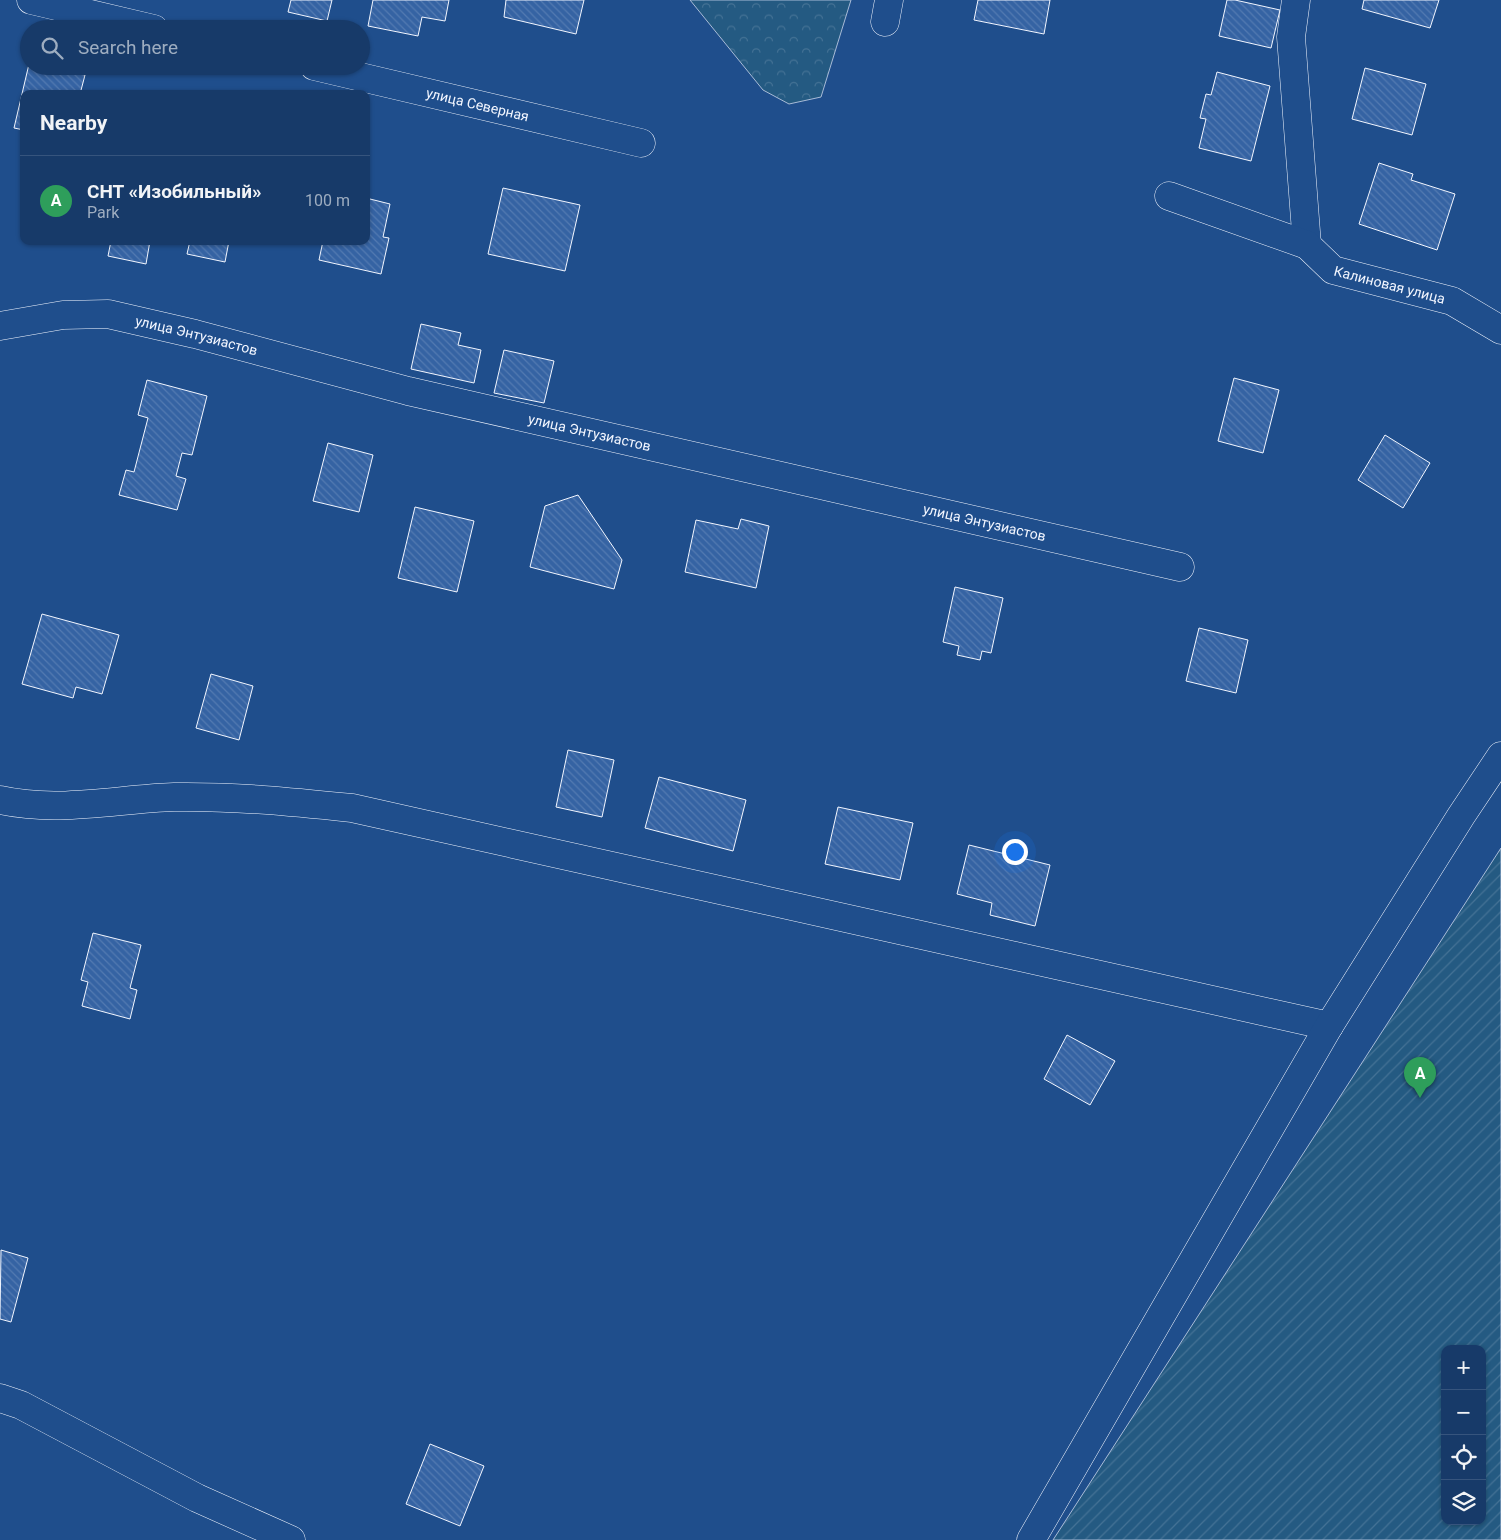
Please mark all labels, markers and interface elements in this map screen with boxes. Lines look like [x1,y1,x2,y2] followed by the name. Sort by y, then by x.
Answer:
[20,20,370,75] search box
[38,34,66,62] icon: search
[78,36,178,59] text: Search here
[424,85,531,124] street label: улица Северная
[40,111,107,135] text: Nearby
[87,180,261,203] text: СНТ «Изобильный»
[51,191,61,210] text: A
[305,191,350,210] text: 100 m
[87,203,119,222] text: Park
[1332,263,1447,307] street label: Калиновая улица
[134,313,259,358] street label: улица Энтузиастов
[527,411,653,454] street label: улица Энтузиастов
[922,501,1047,544] street label: улица Энтузиастов
[1002,839,1028,865] your location
[1404,1057,1436,1098] pin: A
[1441,1345,1486,1525] map controls
[1441,1345,1486,1390] button: +
[1441,1390,1486,1435] button: −
[1441,1435,1486,1480] button: locate
[1441,1480,1486,1525] button: layers

